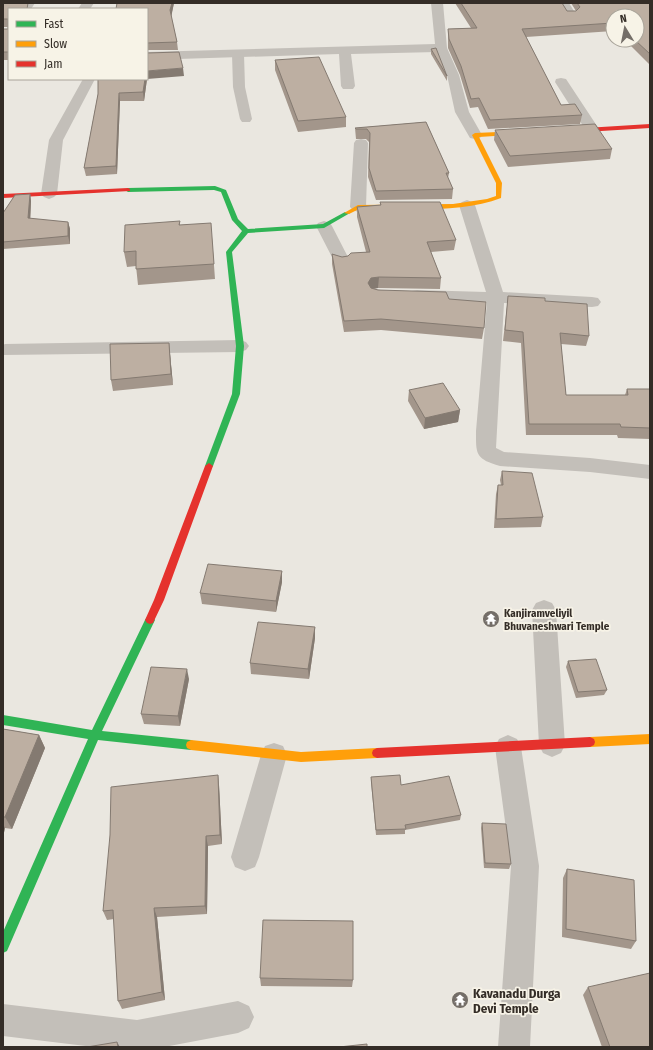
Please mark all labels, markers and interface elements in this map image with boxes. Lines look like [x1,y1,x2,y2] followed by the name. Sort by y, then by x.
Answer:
[8,8,148,80] legend
[605,8,645,48] north arrow
[619,12,628,26] text: N
[44,17,63,31] text: Fast
[44,37,67,51] text: Slow
[44,57,62,71] text: Jam
[504,607,610,633] place label: Kanjiramveliyil Bhuvaneshwari Temple
[481,609,501,629] temple icon: Kanjiramveliyil Bhuvaneshwari Temple
[473,986,561,1016] place label: Kavanadu Durga Devi Temple
[450,990,470,1010] temple icon: Kavanadu Durga Devi Temple

